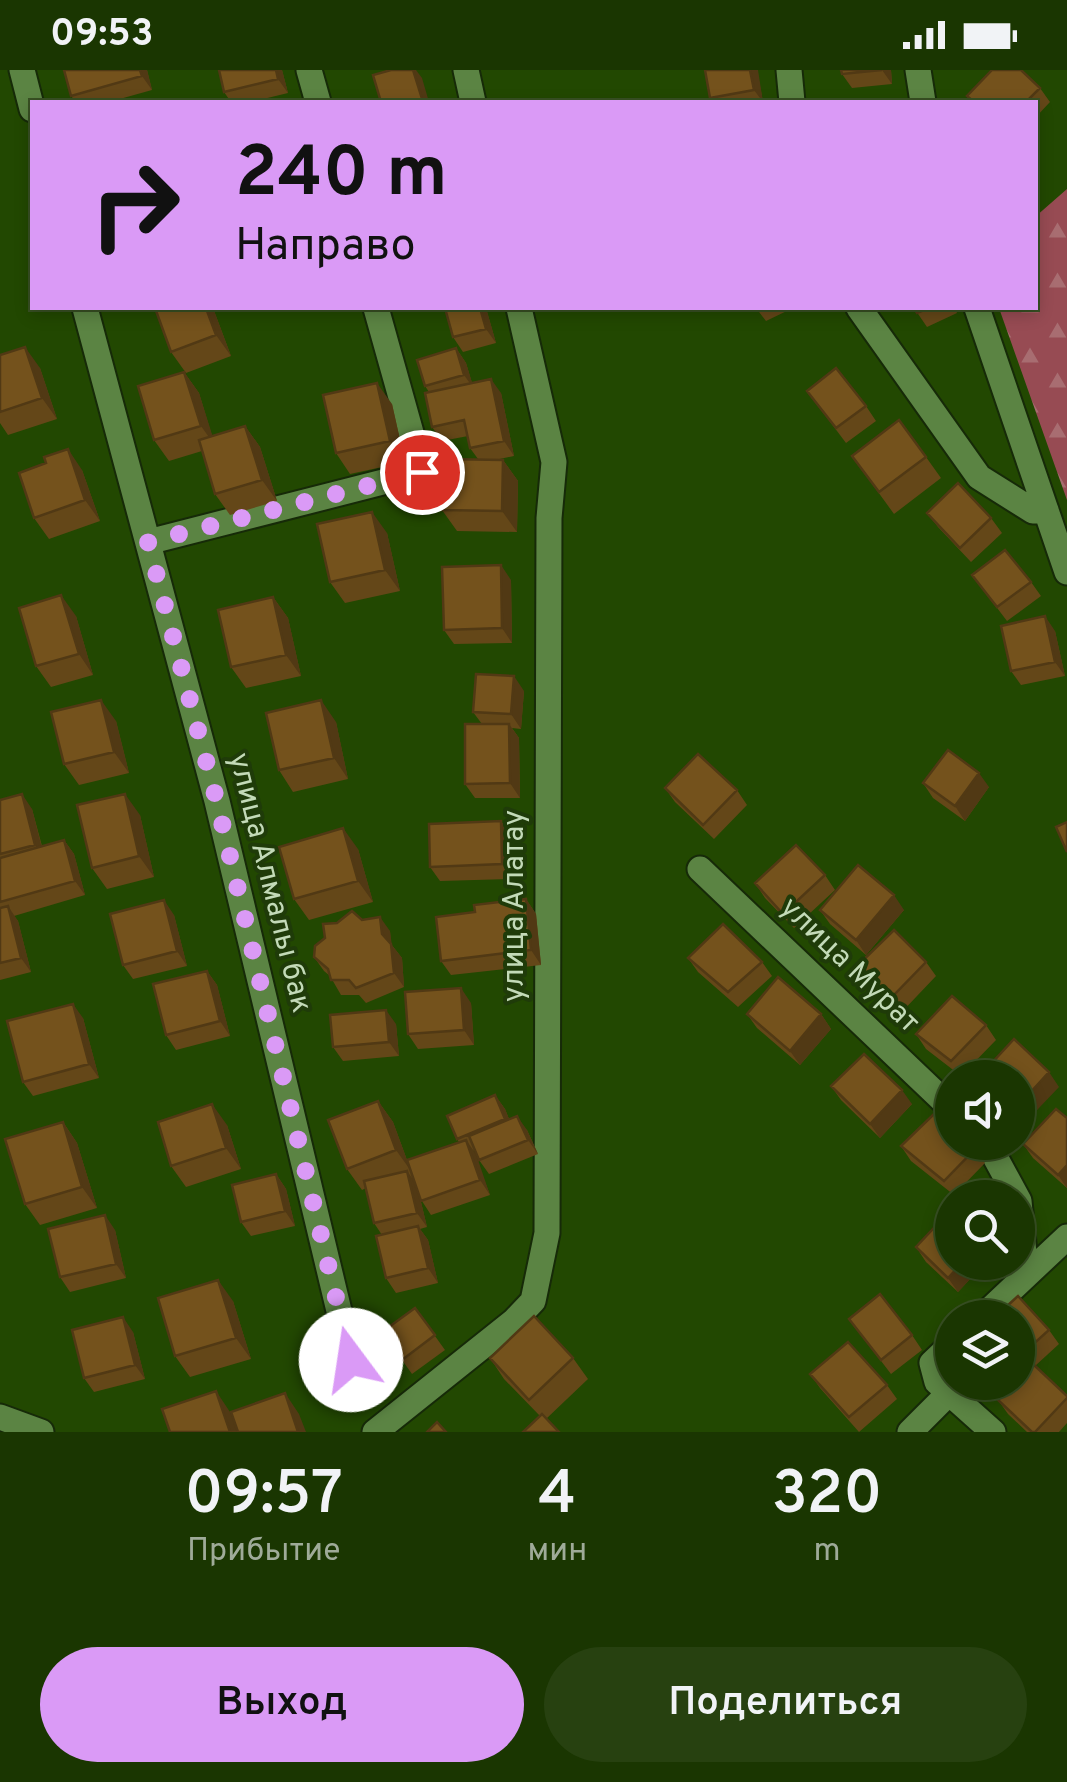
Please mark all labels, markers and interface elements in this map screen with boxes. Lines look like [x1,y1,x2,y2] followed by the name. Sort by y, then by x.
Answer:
[50,11,154,60] text: 09:53
[235,132,448,221] text: 240 m
[70,140,200,270] icon: right
[235,219,416,276] text: Направо
[380,430,465,515] pin
[395,445,450,500] icon: arrive
[219,749,319,1017] street label: улица Алмалы бак
[497,810,534,1002] street label: улица Алатау
[771,890,927,1042] street label: улица Мурат
[935,1060,1035,1400] map controls
[935,1060,1035,1160] button: sound
[935,1180,1035,1280] button: search
[935,1300,1035,1400] button: layers
[299,1308,403,1412] position arrow
[185,1459,343,1535] text: 09:57
[538,1459,576,1535] text: 4
[772,1459,882,1535] text: 320
[187,1532,341,1572] text: Прибытие
[528,1532,587,1572] text: мин
[814,1532,841,1572] text: m
[40,1647,524,1762] button: Выход
[544,1647,1027,1762] button: Поделиться

